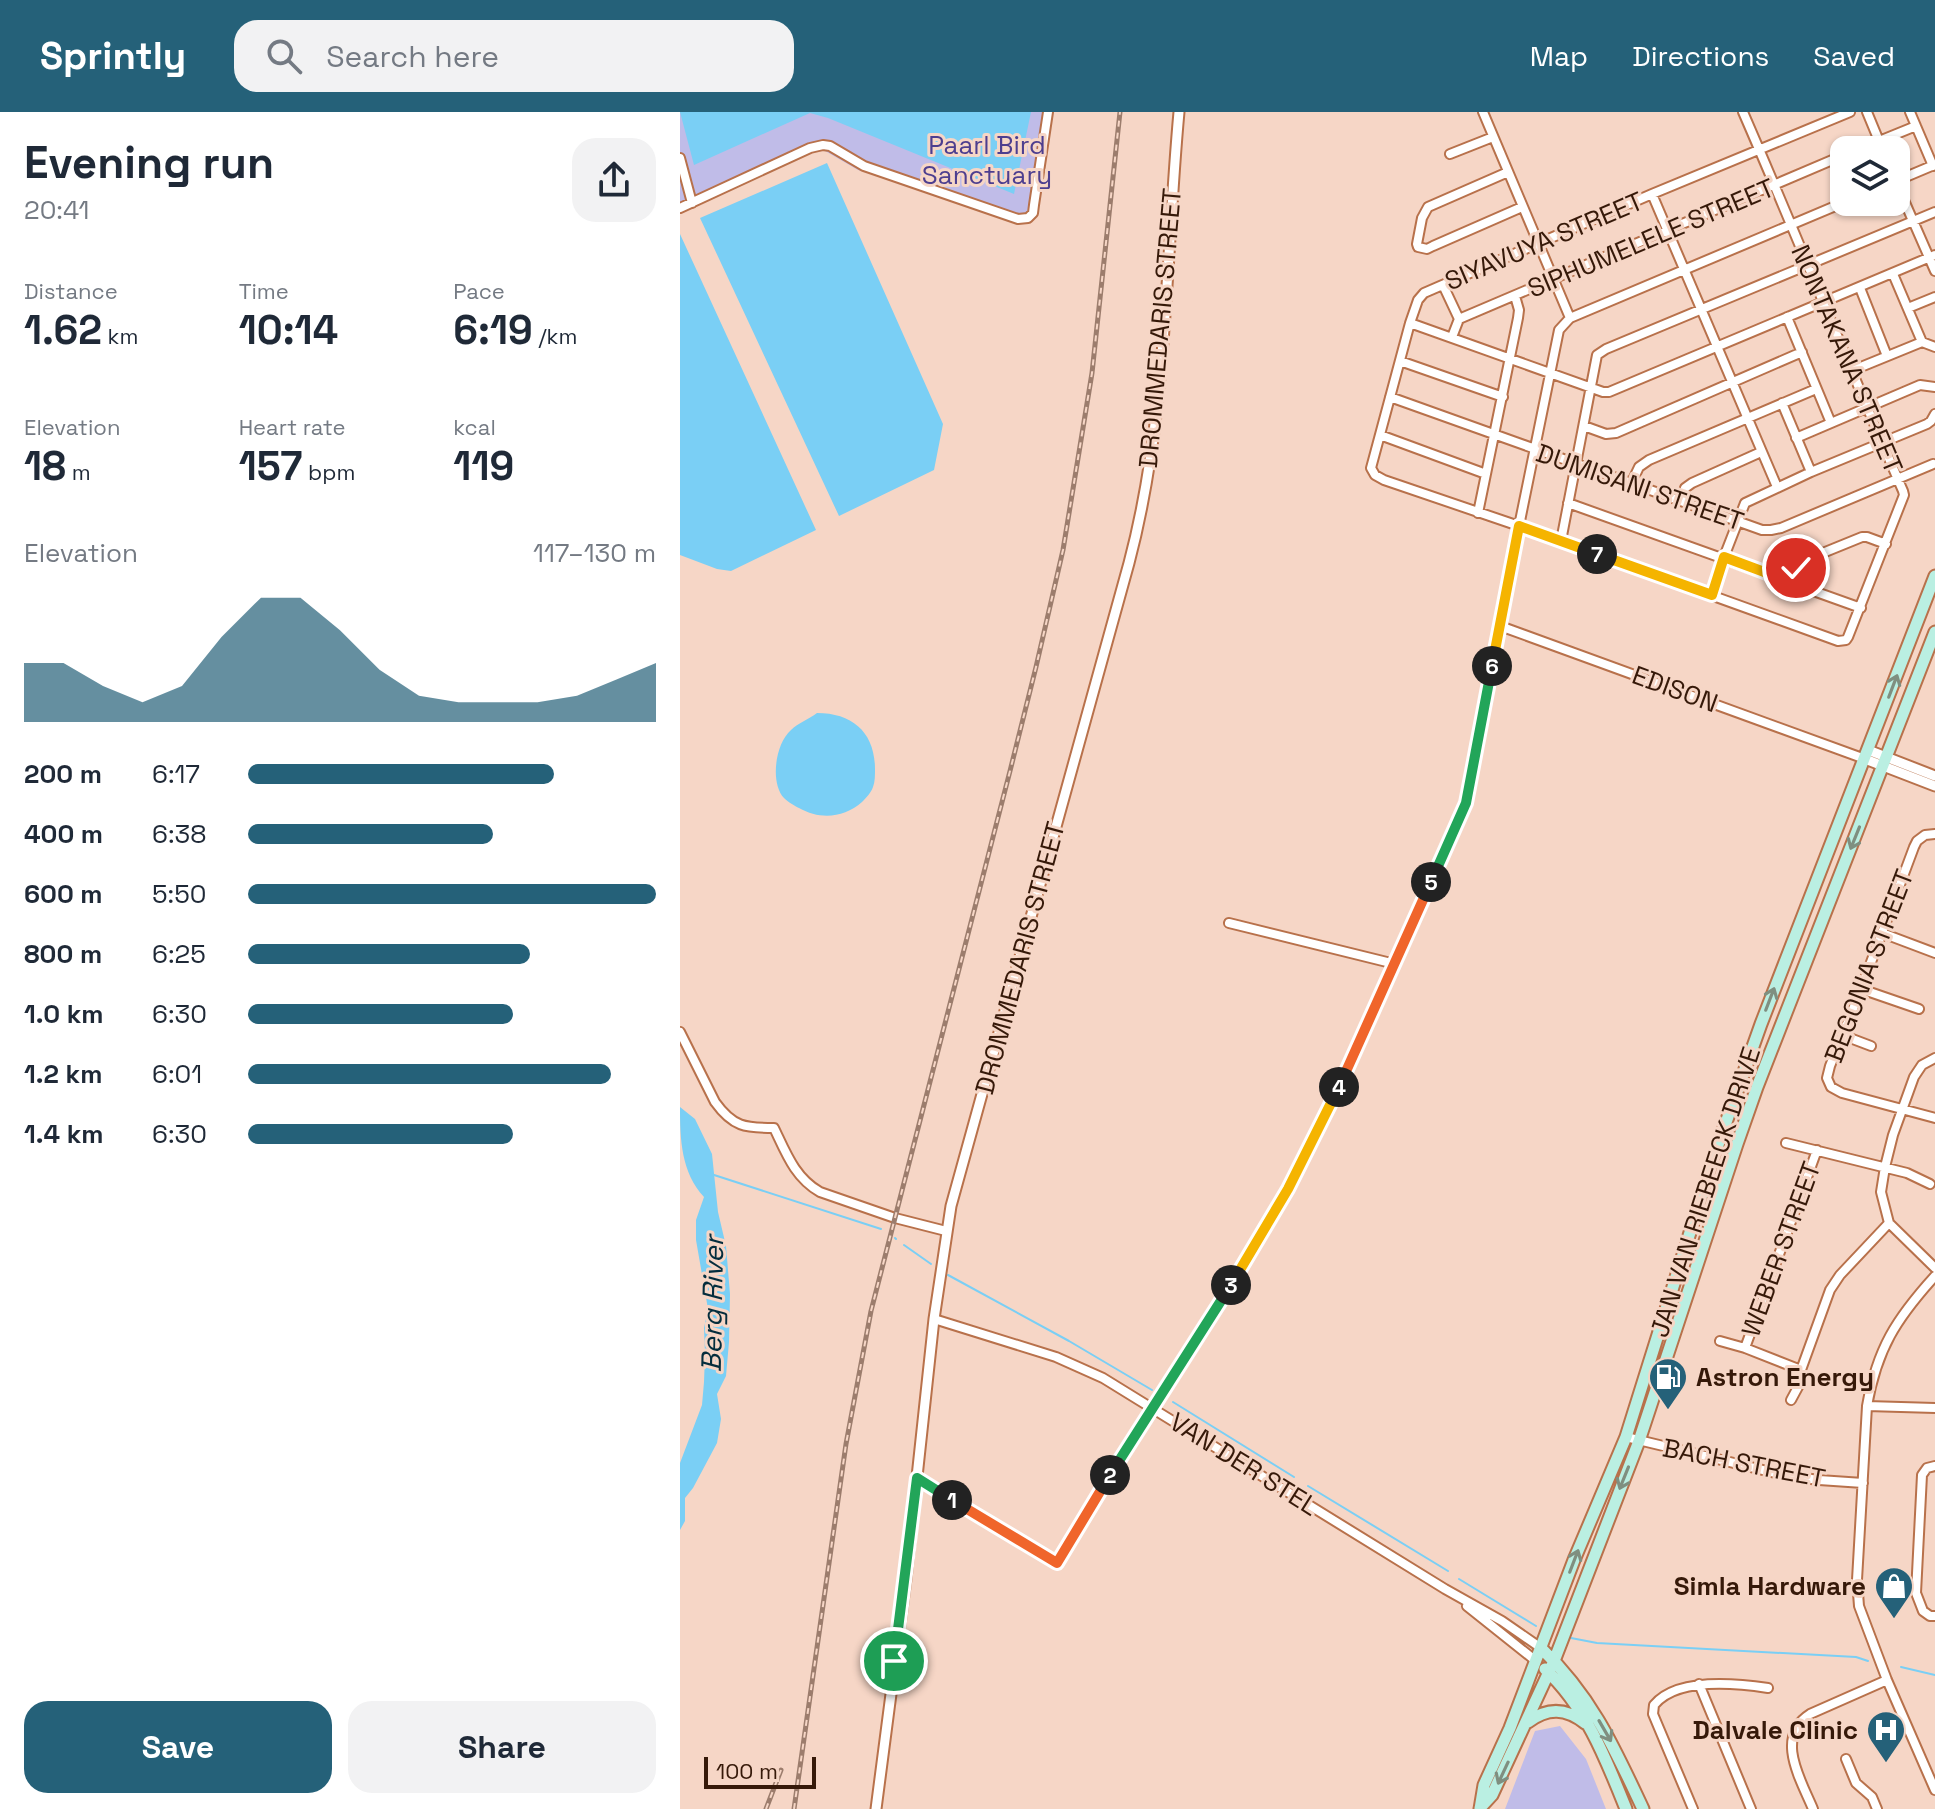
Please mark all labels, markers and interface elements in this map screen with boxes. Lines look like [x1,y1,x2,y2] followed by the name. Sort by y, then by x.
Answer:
[234,20,794,92] search box
[40,32,186,80] text: Sprintly
[262,34,306,78] icon: search
[326,37,499,76] text: Search here
[1530,38,1588,74] text: Map
[1632,38,1769,74] text: Directions
[1813,38,1895,74] text: Saved
[922,128,1052,192] park label: Paarl Bird Sanctuary
[24,135,274,191] text: Evening run
[1830,136,1910,216] map controls
[1830,136,1910,216] button: layers
[572,138,656,222] button: share
[1522,171,1780,305] street label: SIPHUMELELE STREET
[1440,184,1648,298] street label: SIYAVUYA STREET
[1131,187,1189,469] street label: DROMMEDARIS STREET
[24,193,89,227] text: 20:41
[1783,239,1911,479] street label: NONTAKANA STREET
[24,277,118,305] text: Distance
[239,277,289,305] text: Time
[453,277,505,305] text: Pace
[24,305,102,356] text: 1.62
[239,305,338,356] text: 10:14
[453,305,533,356] text: 6:19
[102,322,138,350] text: km
[533,322,577,350] text: /km
[24,413,120,441] text: Elevation
[239,413,345,441] text: Heart rate
[453,413,496,441] text: kcal
[1532,436,1748,538] street label: DUMISANI STREET
[24,441,66,492] text: 18
[239,441,302,492] text: 157
[453,441,514,492] text: 119
[66,458,91,486] text: m
[302,458,355,486] text: bpm
[1577,534,1617,574] pin: 7
[1762,534,1830,602] pin
[24,536,138,570] text: Elevation
[533,536,656,570] text: 117–130 m
[1591,540,1603,568] text: 7
[1774,546,1818,590] icon: check
[1472,646,1512,686] pin: 6
[1485,652,1499,680] text: 6
[1627,658,1723,720] street label: EDISON
[1887,674,1901,699] one-way arrow
[24,757,102,791] text: 200 m
[152,757,200,791] text: 6:17
[24,817,103,851] text: 400 m
[152,817,206,851] text: 6:38
[967,818,1073,1098] street label: DROMMEDARIS STREET
[1846,825,1861,850] one-way arrow
[1411,862,1451,902] pin: 5
[1817,865,1921,1067] street label: BEGONIA STREET
[1424,868,1438,896] text: 5
[24,877,103,911] text: 600 m
[152,877,206,911] text: 5:50
[24,937,102,971] text: 800 m
[152,937,206,971] text: 6:25
[1764,987,1778,1012] one-way arrow
[24,997,104,1031] text: 1.0 km
[152,997,207,1031] text: 6:30
[1642,1042,1768,1342] street label: JAN VAN RIEBEECK DRIVE
[24,1057,102,1091] text: 1.2 km
[152,1057,202,1091] text: 6:01
[1319,1067,1359,1107] pin: 4
[1332,1073,1346,1101] text: 4
[24,1117,104,1151] text: 1.4 km
[152,1117,207,1151] text: 6:30
[1734,1157,1828,1341] street label: WEBER STREET
[693,1232,731,1373] water label: Berg River
[1211,1265,1251,1305] pin: 3
[1224,1271,1238,1299] text: 3
[1647,1356,1689,1411] fuel station icon: Astron Energy
[1696,1360,1874,1394] place label: Astron Energy
[1163,1405,1325,1523] street label: VAN DER STEL
[1660,1431,1828,1495] street label: BACH STREET
[1090,1455,1130,1495] pin: 2
[1103,1461,1117,1489] text: 2
[1616,1465,1631,1490] one-way arrow
[932,1480,972,1520] pin: 1
[947,1486,957,1514] text: 1
[1568,1549,1582,1574] one-way arrow
[1873,1565,1915,1620] shop icon: Simla Hardware
[1674,1569,1866,1603] place label: Simla Hardware
[860,1627,928,1695] pin
[872,1639,916,1683] icon: arrive
[24,1701,332,1793] button: Save
[348,1701,656,1793] button: Share
[1865,1709,1907,1764] hospital icon: Dalvale Clinic
[1693,1713,1858,1747] place label: Dalvale Clinic
[1598,1719,1614,1742] one-way arrow
[704,1753,816,1789] scale bar
[716,1757,778,1785] text: 100 m
[1495,1760,1510,1784] one-way arrow

